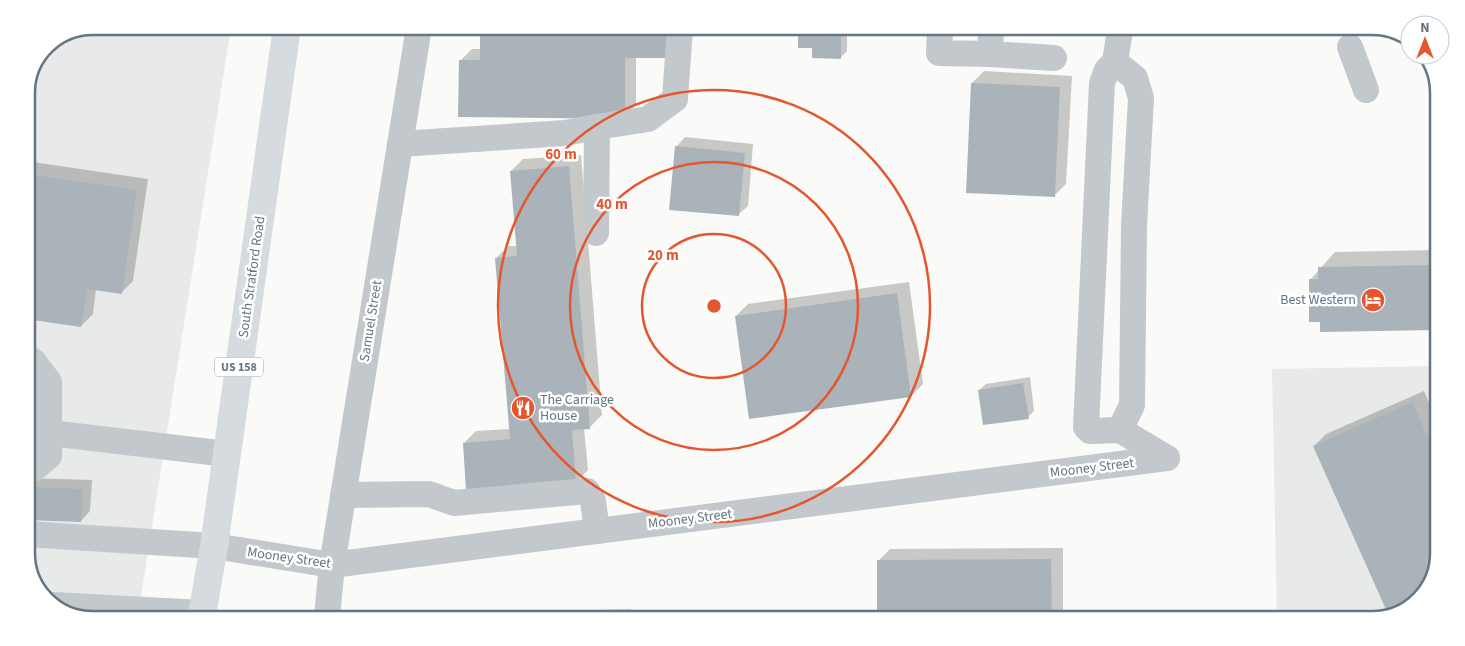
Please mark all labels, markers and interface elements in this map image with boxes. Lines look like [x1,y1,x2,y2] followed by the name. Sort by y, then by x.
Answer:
[1400,15,1450,65] north arrow
[1420,18,1430,38] text: N
[545,144,577,165] text: 60 m
[596,194,628,215] text: 40 m
[234,215,270,339] street label: South Stratford Road
[647,245,679,266] text: 20 m
[355,279,387,363] street label: Samuel Street
[1360,287,1386,313] hotel icon: Best Western
[1280,290,1356,310] place label: Best Western
[705,297,723,315] centre of rings
[215,358,263,377] road number: US 158
[540,390,614,426] place label: The Carriage House
[510,395,536,421] restaurant icon: The Carriage House
[1049,453,1135,483] street label: Mooney Street
[647,504,733,534] street label: Mooney Street
[246,542,332,574] street label: Mooney Street

